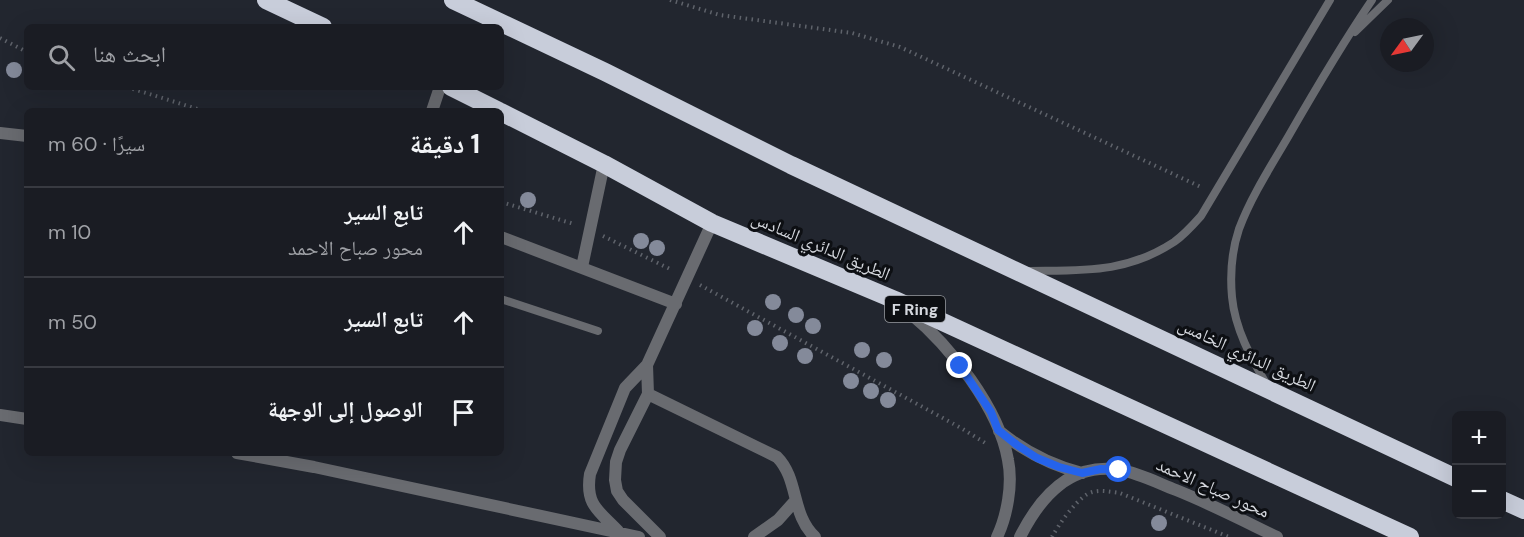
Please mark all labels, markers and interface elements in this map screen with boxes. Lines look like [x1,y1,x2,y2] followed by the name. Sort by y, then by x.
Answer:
[1380,18,1434,72] north arrow
[24,24,504,90] search box
[93,40,166,69] text: ابحث هنا
[45,41,78,74] icon: search
[410,127,480,161] text: 1 دقيقة
[48,131,145,157] text: سيرًا · 60 m
[344,198,423,227] text: تابع السير
[747,206,894,288] street label: الطريق الدائري السادس
[447,216,480,249] icon: ahead
[48,219,91,245] text: 10 m
[288,235,423,261] text: محور صباح الاحمد
[885,296,945,322] road number: F Ring
[344,305,423,334] text: تابع السير
[447,306,480,339] icon: ahead
[48,309,97,335] text: 50 m
[1173,313,1320,400] street label: الطريق الدائري الخامس
[946,352,972,378] route end
[268,395,423,424] text: الوصول إلى الوجهة
[447,396,480,429] icon: arrive
[1452,411,1506,519] map controls
[1452,411,1506,465] button: +
[1153,452,1273,524] street label: محور صباح الاحمد
[1105,456,1131,482] route start
[1452,465,1506,519] button: −

